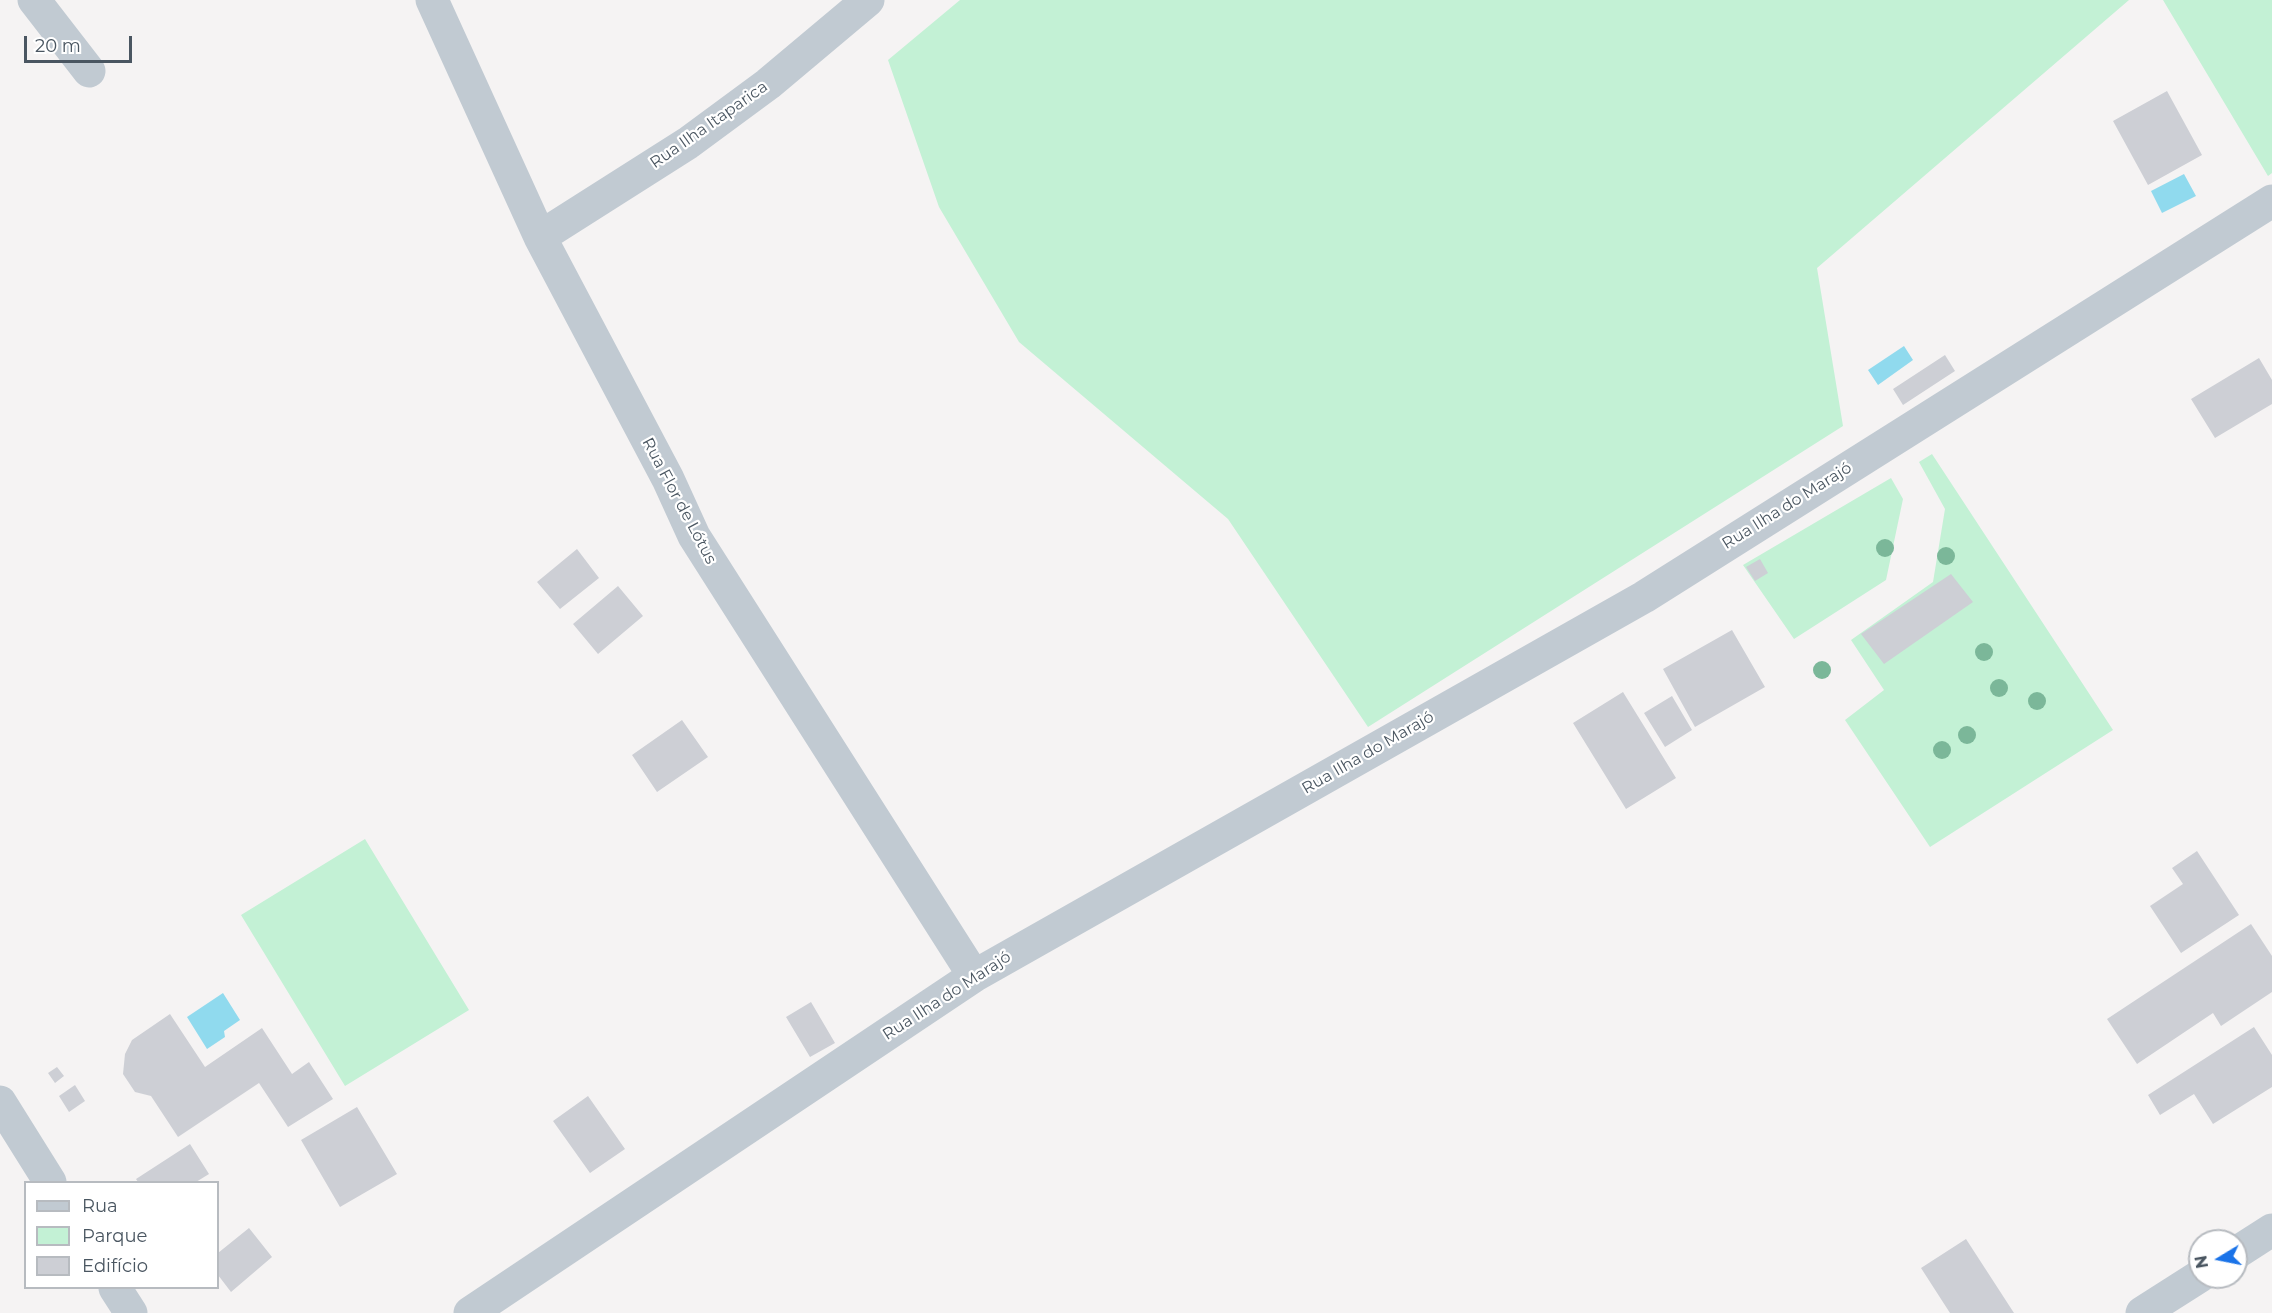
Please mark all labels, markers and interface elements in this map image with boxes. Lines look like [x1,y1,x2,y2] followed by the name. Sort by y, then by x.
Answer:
[27,24,135,62] scale bar
[35,35,81,57] text: 20 m
[646,77,772,173] street label: Rua Ilha Itaparica
[638,435,720,567] street label: Rua Flor de Lótus
[1719,458,1855,554] street label: Rua Ilha do Marajó
[1299,707,1437,799] street label: Rua Ilha do Marajó
[879,947,1015,1045] street label: Rua Ilha do Marajó
[24,1181,219,1289] legend
[82,1195,118,1217] text: Rua
[82,1225,147,1247] text: Parque
[2188,1229,2248,1289] north arrow
[2191,1254,2212,1270] text: N
[82,1255,148,1277] text: Edifício

